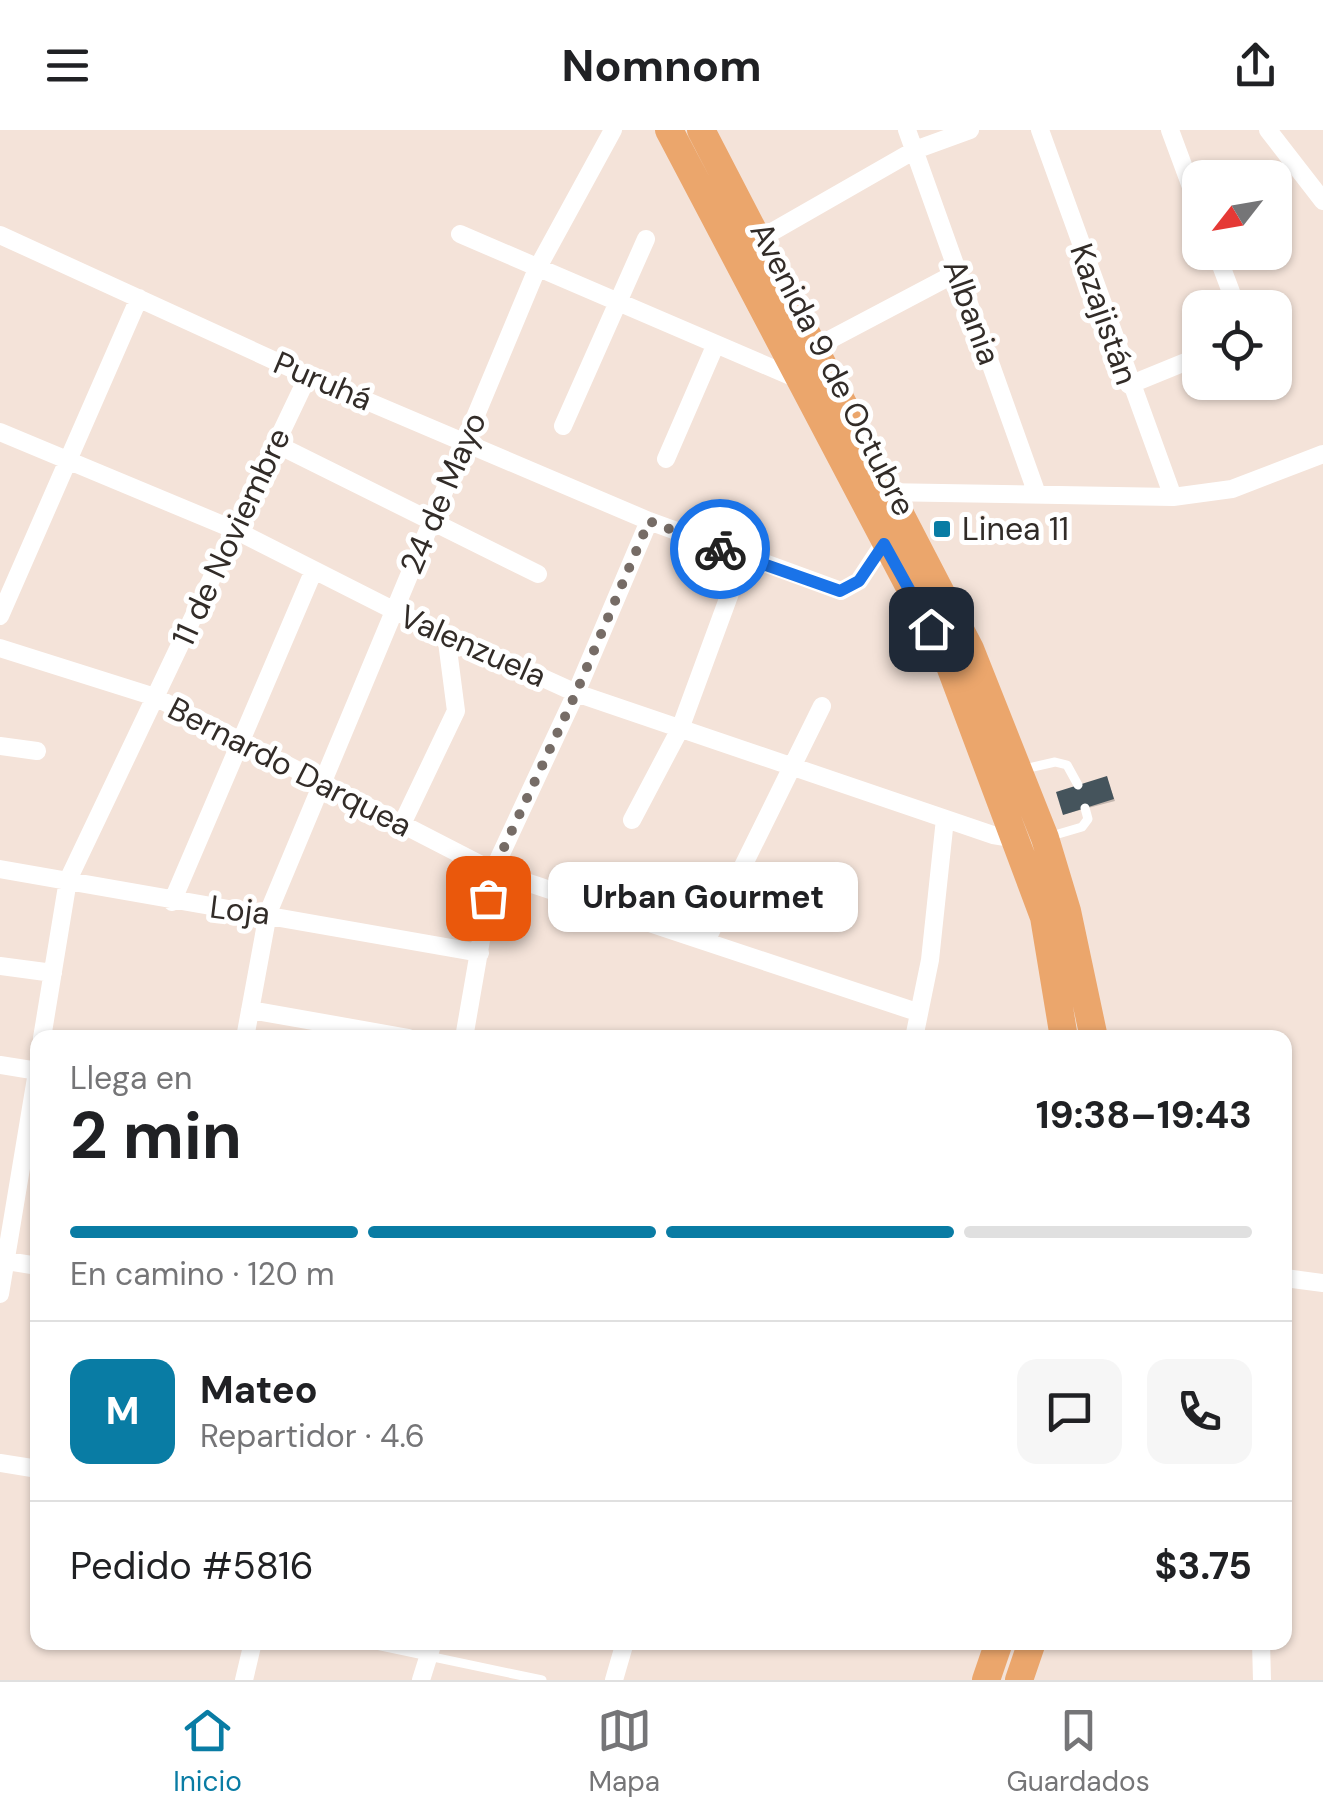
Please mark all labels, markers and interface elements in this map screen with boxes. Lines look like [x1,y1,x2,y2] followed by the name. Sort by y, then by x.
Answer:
[561,36,762,95] text: Nomnom
[40,38,95,93] icon: menu
[1228,38,1283,93] icon: share
[1182,160,1292,270] north arrow
[1182,160,1292,400] map controls
[741,215,925,523] street label: Avenida 9 de Octubre
[1060,238,1148,390] street label: Kazajistán
[934,253,1010,371] street label: Albania
[1182,290,1292,400] button: locate
[267,342,379,420] street label: Puruhá
[390,406,496,580] street label: 24 de Mayo
[162,421,300,653] street label: 11 de Noviembre
[670,499,770,599] courier
[962,508,1069,550] place label: Linea 11
[931,518,953,540] marker: Linea 11
[693,522,748,577] icon: bike
[889,587,974,672] pin
[393,595,553,697] street label: Valenzuela
[904,602,959,657] icon: home
[161,687,419,847] street label: Bernardo Darquea
[446,856,531,941] pin
[548,863,858,933] callout: Urban Gourmet
[461,871,516,926] icon: bag
[582,876,824,918] text: Urban Gourmet
[207,885,273,935] street label: Loja
[70,1057,192,1099] text: Llega en
[1036,1090,1252,1140] text: 19:38–19:43
[70,1094,242,1178] text: 2 min
[70,1253,335,1295] text: En camino · 120 m
[1017,1359,1122,1464] button: chat
[1147,1359,1252,1464] button: phone
[200,1365,318,1415] text: Mateo
[106,1386,139,1436] text: M
[200,1415,425,1457] text: Repartidor · 4.6
[70,1541,314,1591] text: Pedido #5816
[1155,1541,1252,1591] text: $3.75
[173,1703,242,1800] tab: Inicio
[588,1703,660,1800] tab: Mapa
[1006,1703,1150,1800] tab: Guardados

